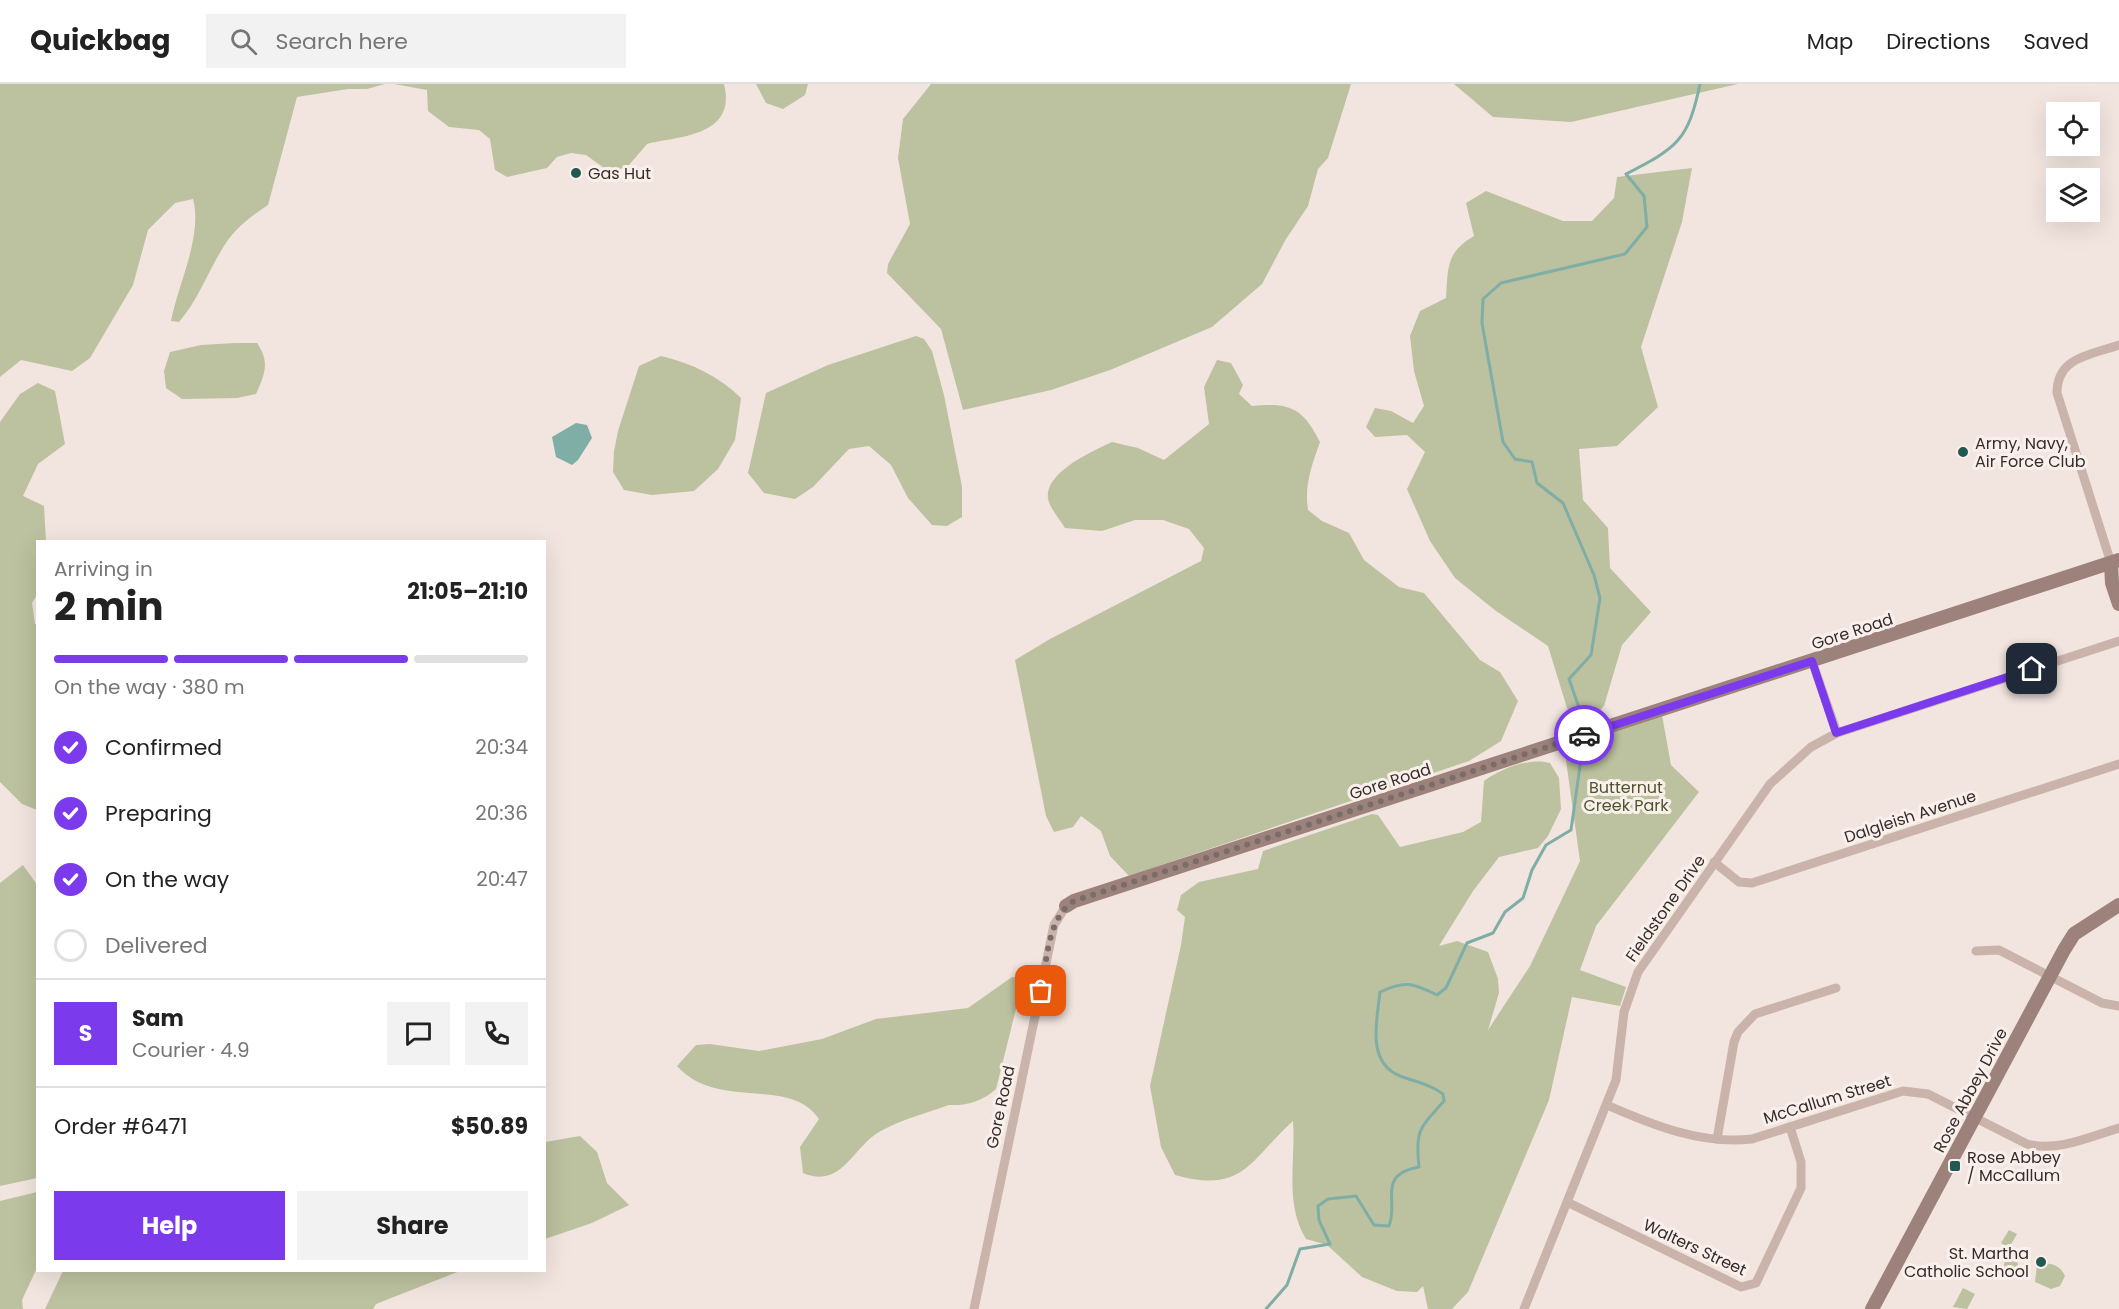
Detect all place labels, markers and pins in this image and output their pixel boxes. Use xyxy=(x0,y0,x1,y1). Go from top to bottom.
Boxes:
place label: Gas Hut xyxy=(588,162,651,185)
marker: Gas Hut xyxy=(569,166,583,180)
place label: Army, Navy, Air Force Club xyxy=(1975,432,2086,473)
marker: Army, Navy, Air Force Club xyxy=(1956,445,1970,459)
pin xyxy=(2006,643,2057,694)
pin xyxy=(1015,965,1066,1016)
place label: Rose Abbey / McCallum xyxy=(1967,1146,2061,1187)
marker: Rose Abbey / McCallum xyxy=(1948,1159,1962,1173)
place label: St. Martha Catholic School xyxy=(1904,1242,2029,1283)
marker: St. Martha Catholic School xyxy=(2034,1255,2048,1269)

